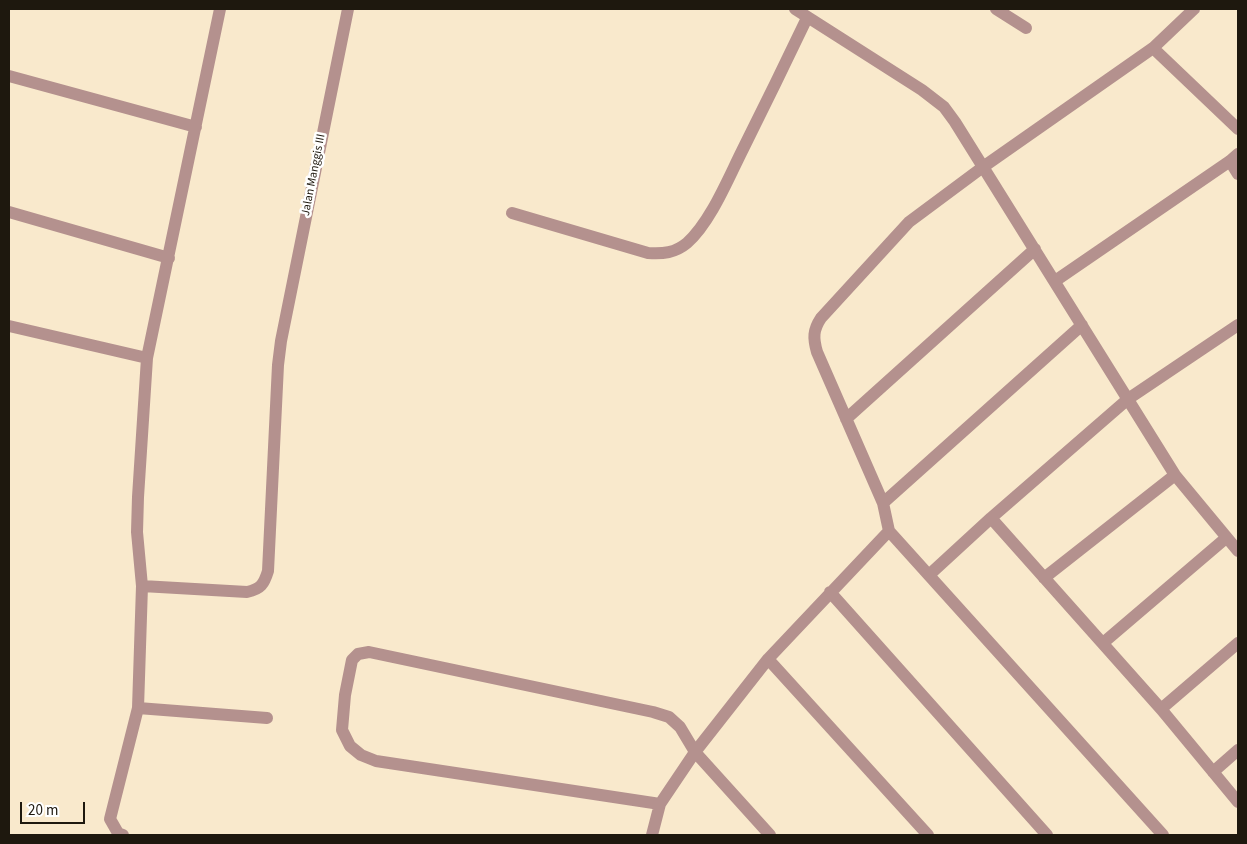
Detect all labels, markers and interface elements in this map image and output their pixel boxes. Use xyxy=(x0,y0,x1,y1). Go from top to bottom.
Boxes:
street label: Jalan Manggis III xyxy=(299,133,329,217)
scale bar xyxy=(22,792,88,824)
text: 20 m xyxy=(28,800,58,821)

